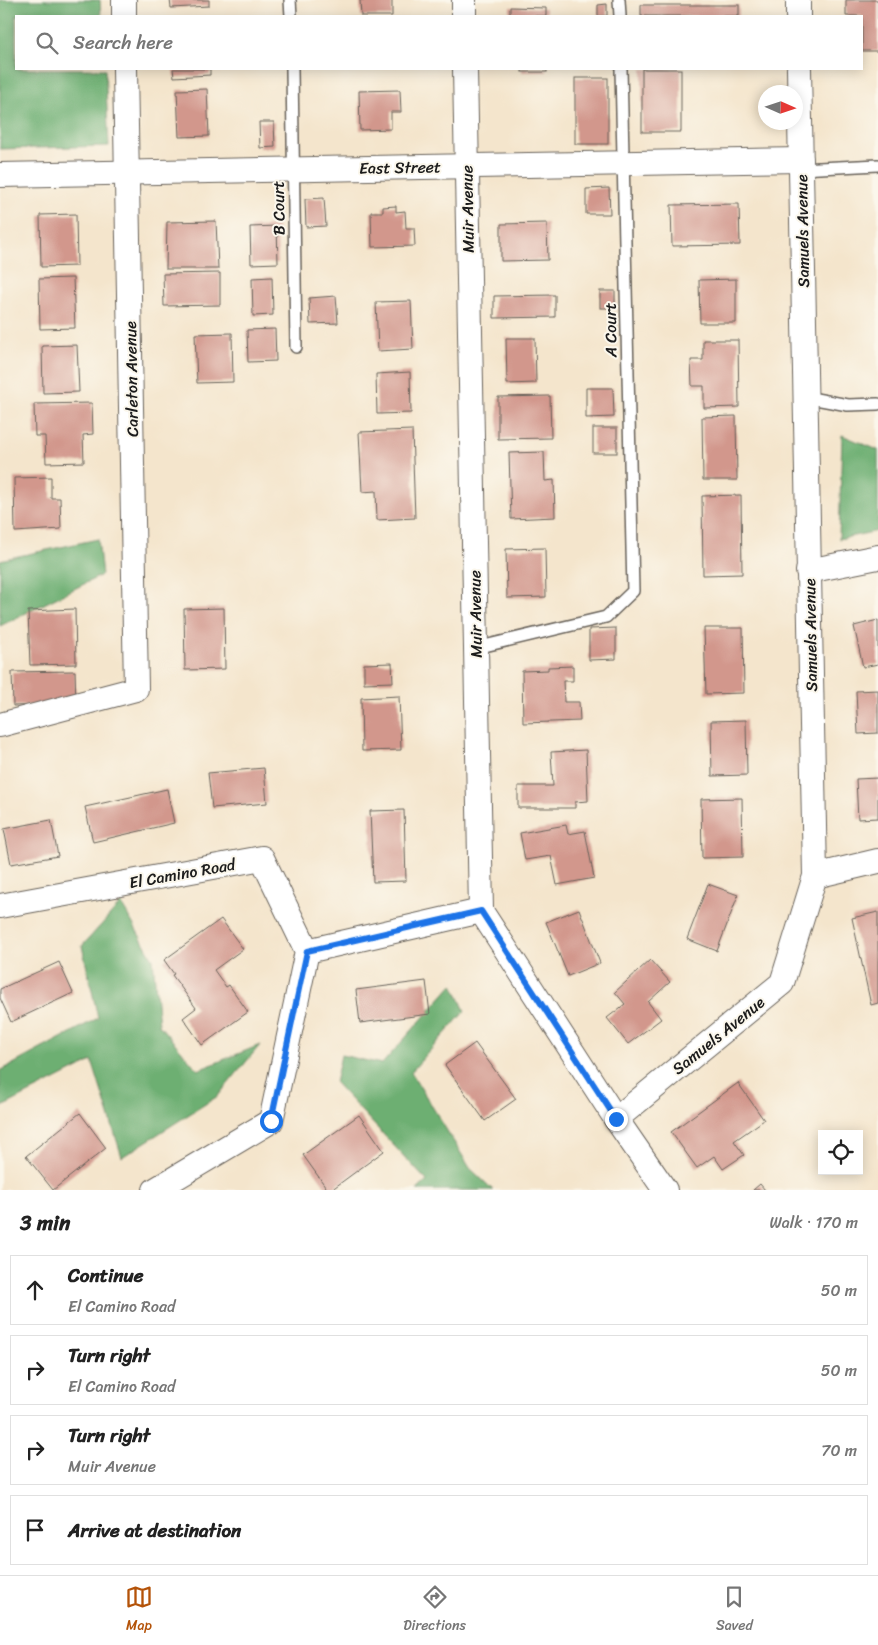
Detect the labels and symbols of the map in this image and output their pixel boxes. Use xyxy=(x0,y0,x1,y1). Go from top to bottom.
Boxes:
north arrow xyxy=(758,85,803,130)
street label: East Street xyxy=(359,152,441,183)
street label: Muir Avenue xyxy=(452,165,483,253)
street label: Samuels Avenue xyxy=(787,174,818,288)
street label: B Court xyxy=(264,180,293,235)
street label: A Court xyxy=(596,302,625,359)
street label: Carleton Avenue xyxy=(116,321,147,437)
street label: Muir Avenue xyxy=(460,570,491,658)
street label: Samuels Avenue xyxy=(795,578,826,692)
street label: El Camino Road xyxy=(127,850,239,897)
street label: Samuels Avenue xyxy=(665,988,772,1082)
route end xyxy=(605,1108,628,1131)
route start xyxy=(260,1110,283,1133)

